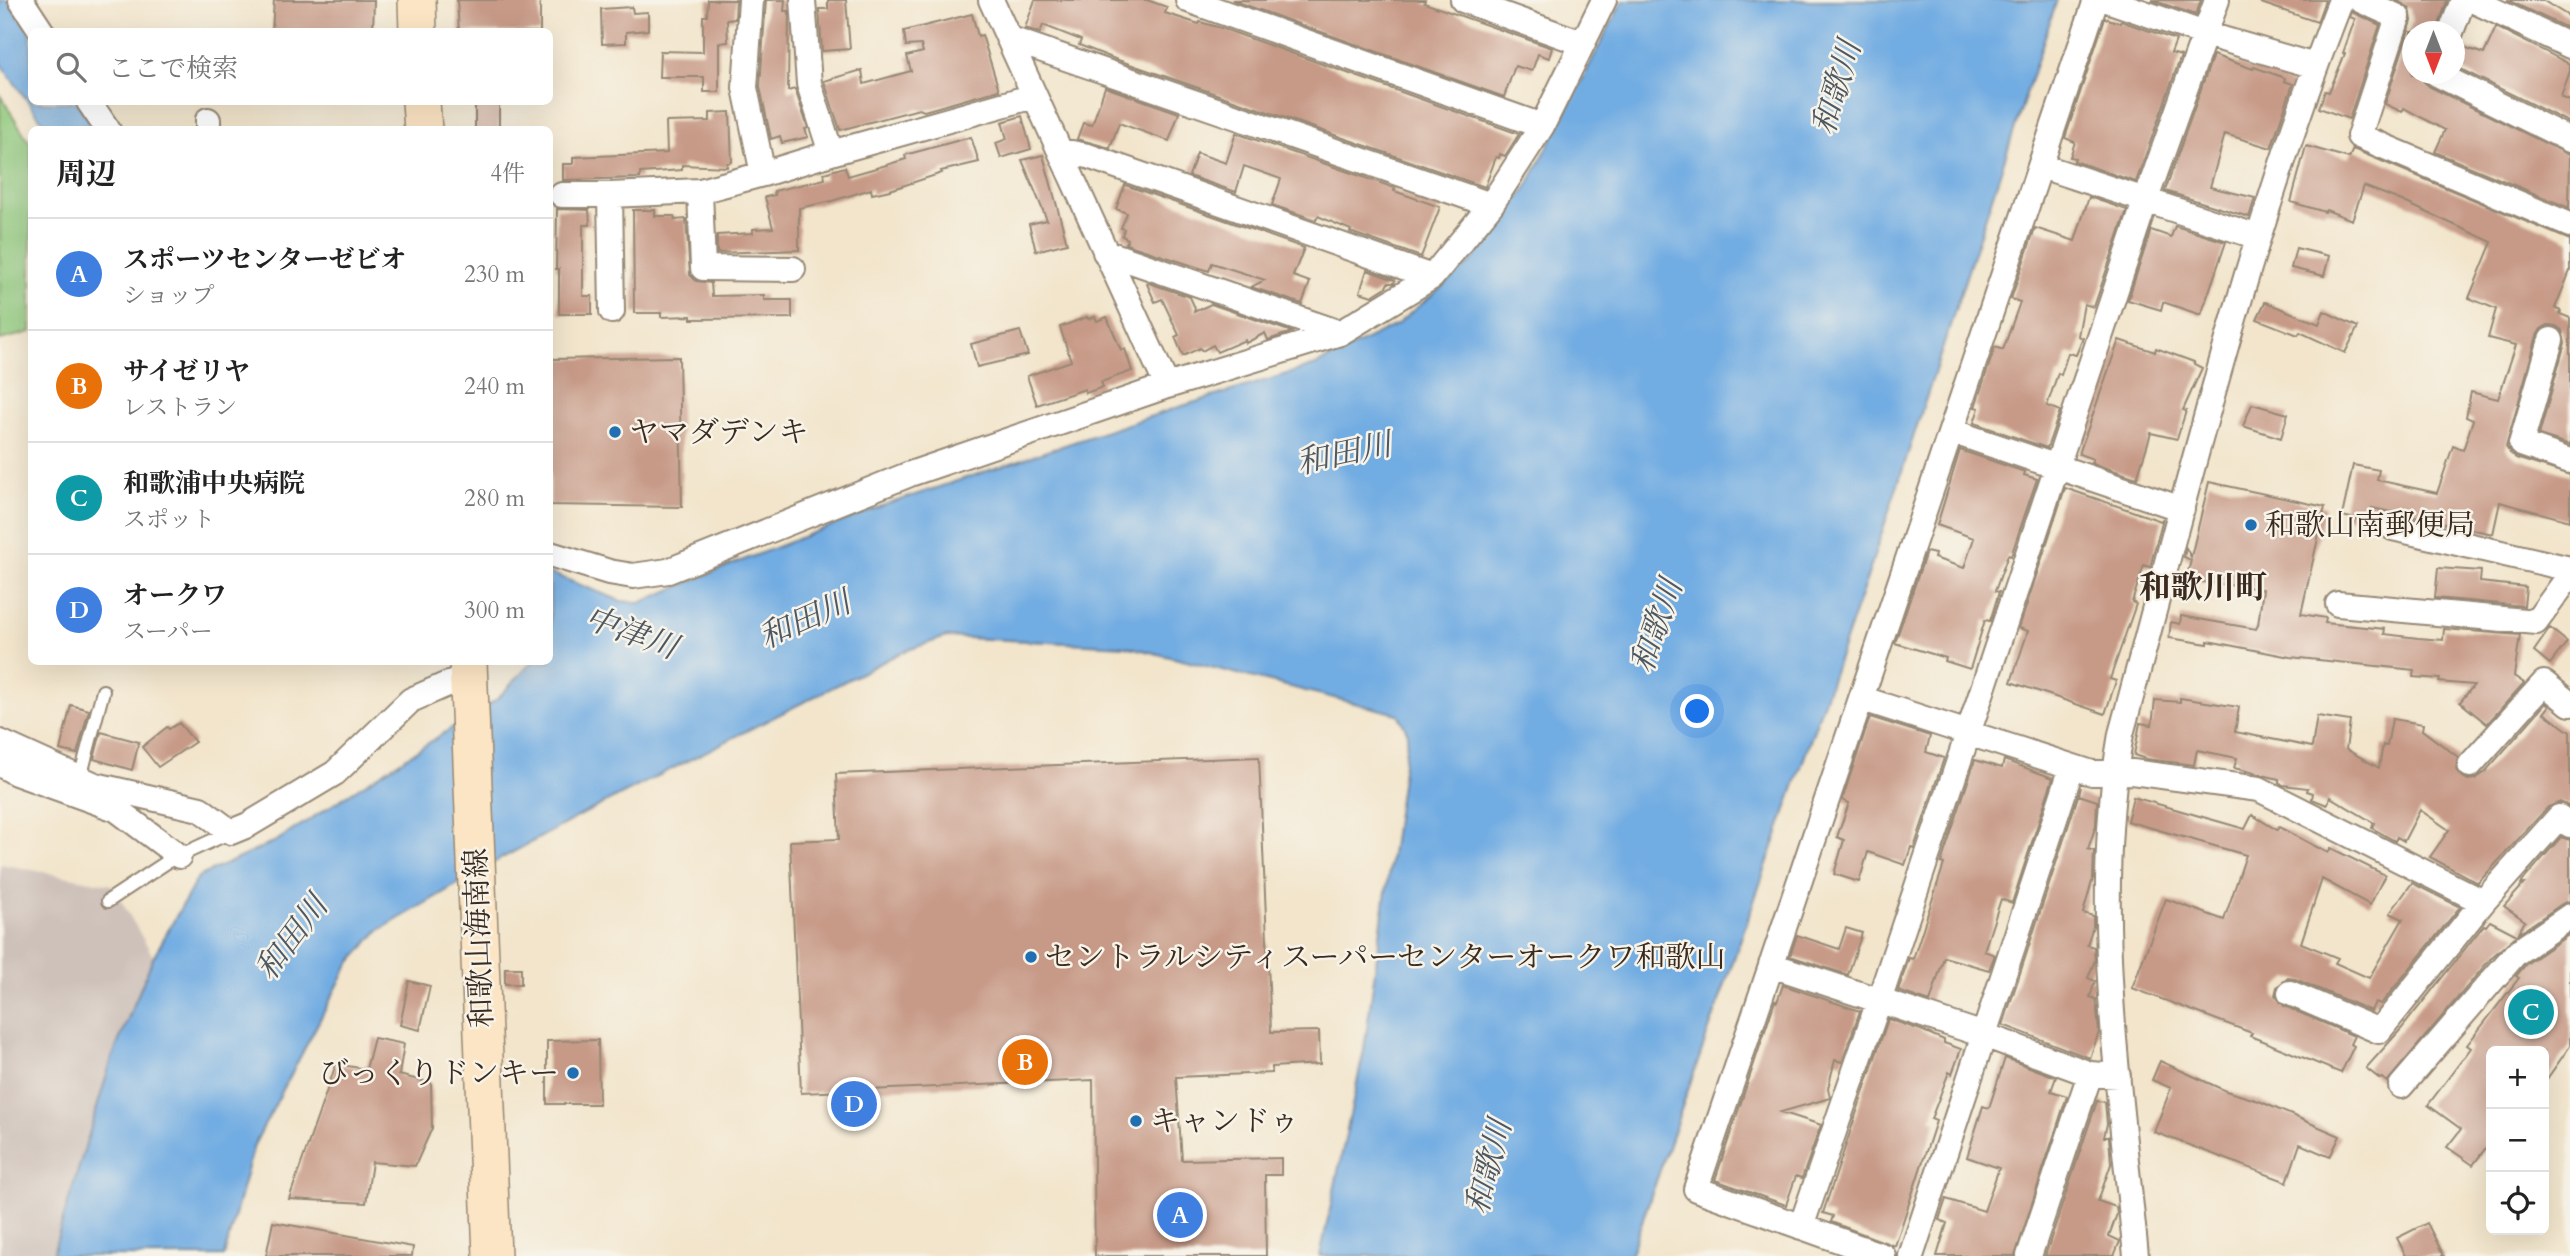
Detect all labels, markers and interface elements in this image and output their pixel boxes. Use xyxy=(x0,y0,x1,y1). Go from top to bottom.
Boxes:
north arrow xyxy=(2402,21,2465,84)
search box xyxy=(28,28,553,105)
water label: 和歌川 xyxy=(1802,33,1873,140)
icon: search xyxy=(52,48,90,86)
text: ここで検索 xyxy=(108,51,238,86)
text: 周辺 xyxy=(56,154,116,195)
text: 4件 xyxy=(490,158,525,189)
text: スポーツセンターゼビオ xyxy=(123,242,406,277)
text: A xyxy=(70,259,88,290)
text: 230 m xyxy=(464,259,525,290)
text: ショップ xyxy=(123,280,215,311)
text: サイゼリヤ xyxy=(123,354,250,389)
text: B xyxy=(71,371,87,402)
text: 240 m xyxy=(464,371,525,402)
text: レストラン xyxy=(123,392,237,423)
place label: ヤマダデンキ xyxy=(629,412,808,453)
water label: 和田川 xyxy=(1292,422,1398,486)
marker: ヤマダデンキ xyxy=(607,424,623,440)
text: 和歌浦中央病院 xyxy=(123,466,305,501)
text: C xyxy=(70,483,88,514)
text: 280 m xyxy=(464,483,525,514)
text: スポット xyxy=(123,504,215,535)
place label: 和歌山南郵便局 xyxy=(2265,505,2475,546)
marker: 和歌山南郵便局 xyxy=(2243,517,2259,533)
district label: 和歌川町 xyxy=(2139,566,2267,610)
water label: 和歌川 xyxy=(1621,571,1694,679)
text: オークワ xyxy=(123,578,227,613)
water label: 和田川 xyxy=(752,579,861,660)
text: D xyxy=(69,595,89,626)
text: 300 m xyxy=(464,595,525,626)
water label: 中津川 xyxy=(578,596,686,671)
text: スーパー xyxy=(123,616,213,647)
your location xyxy=(1680,694,1714,728)
street label: 和歌山海南線 xyxy=(455,847,503,1029)
water label: 和田川 xyxy=(246,884,340,990)
place label: セントラルシティスーパーセンターオークワ和歌山 xyxy=(1045,937,1726,978)
marker: セントラルシティスーパーセンターオークワ和歌山 xyxy=(1023,949,1039,965)
pin: C xyxy=(2508,986,2554,1038)
pin: B xyxy=(1002,1036,1048,1088)
map controls xyxy=(2486,1046,2549,1235)
button: + xyxy=(2486,1046,2549,1109)
place label: びっくりドンキー xyxy=(319,1053,559,1094)
marker: びっくりドンキー xyxy=(565,1065,581,1081)
pin: D xyxy=(831,1078,877,1130)
place label: キャンドゥ xyxy=(1150,1101,1299,1142)
button: − xyxy=(2486,1109,2549,1172)
water label: 和歌川 xyxy=(1455,1112,1523,1219)
marker: キャンドゥ xyxy=(1128,1113,1144,1129)
button: locate xyxy=(2486,1172,2549,1235)
pin: A xyxy=(1157,1189,1203,1241)

